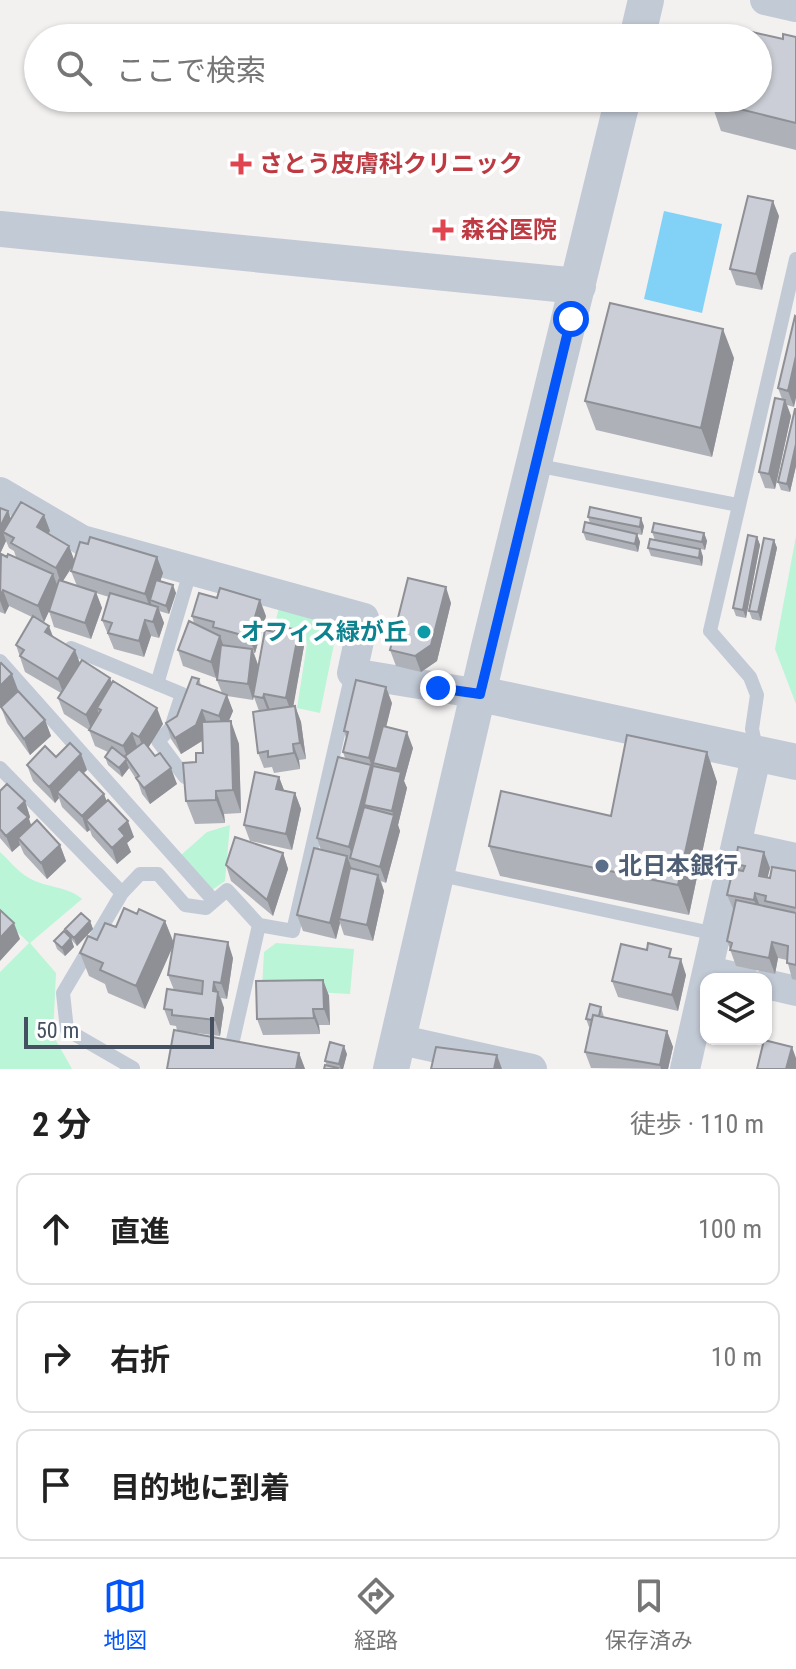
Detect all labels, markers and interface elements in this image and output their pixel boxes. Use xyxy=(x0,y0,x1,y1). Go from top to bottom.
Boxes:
search box xyxy=(24,24,772,112)
icon: search xyxy=(52,46,96,90)
text: ここで検索 xyxy=(116,53,266,88)
place label: さとう皮膚科クリニック xyxy=(259,150,523,178)
marker: さとう皮膚科クリニック xyxy=(230,153,252,175)
place label: 森谷医院 xyxy=(461,216,557,244)
marker: 森谷医院 xyxy=(432,219,454,241)
route start xyxy=(553,301,589,337)
place label: オフィス緑が丘 xyxy=(240,618,408,646)
marker: オフィス緑が丘 xyxy=(415,623,433,641)
route end xyxy=(420,670,456,706)
place label: 北日本銀行 xyxy=(618,852,738,880)
marker: 北日本銀行 xyxy=(593,857,611,875)
map controls xyxy=(700,973,772,1045)
button: layers xyxy=(700,973,772,1045)
scale bar xyxy=(24,1013,214,1049)
text: 50 m xyxy=(36,1018,79,1043)
text: 2 分 xyxy=(32,1104,91,1144)
text: 徒歩 · 110 m xyxy=(630,1109,764,1139)
icon: ahead xyxy=(34,1207,78,1251)
text: 直進 xyxy=(110,1214,170,1249)
text: 100 m xyxy=(698,1214,762,1244)
icon: right xyxy=(34,1335,78,1379)
text: 右折 xyxy=(110,1342,170,1377)
text: 10 m xyxy=(711,1342,762,1372)
icon: arrive xyxy=(34,1463,78,1507)
text: 目的地に到着 xyxy=(110,1470,290,1505)
tab: 地図 xyxy=(103,1574,147,1654)
tab: 経路 xyxy=(354,1574,398,1654)
tab: 保存済み xyxy=(605,1574,693,1654)

